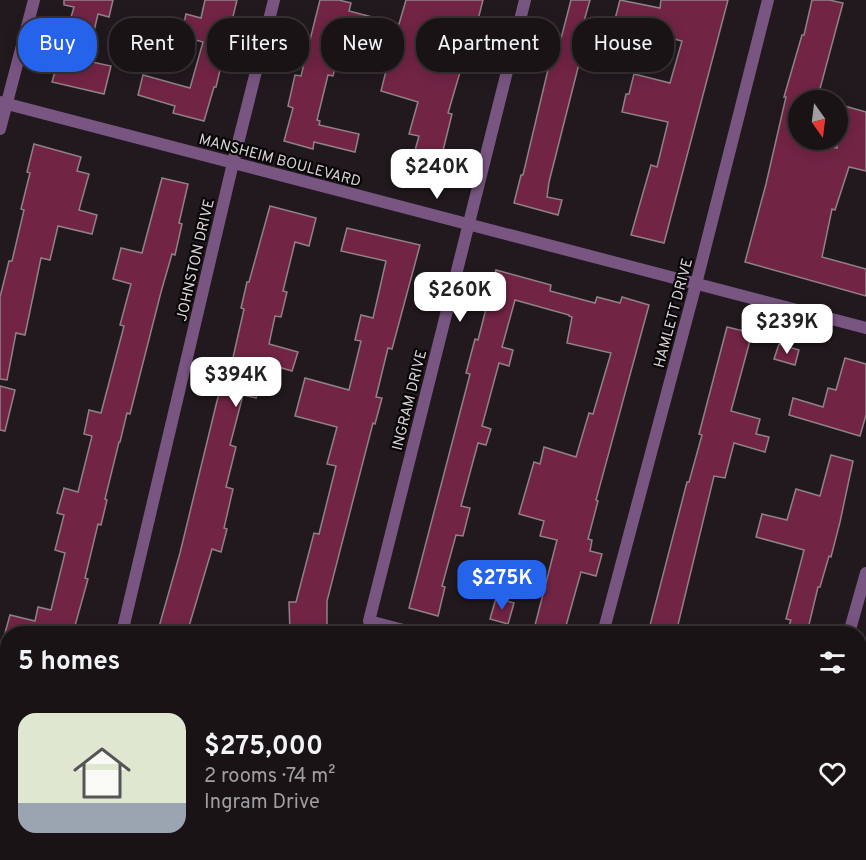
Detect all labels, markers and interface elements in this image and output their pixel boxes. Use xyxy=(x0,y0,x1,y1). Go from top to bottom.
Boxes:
chip: Buy xyxy=(18,18,97,72)
chip: Rent xyxy=(109,18,195,72)
chip: Filters xyxy=(207,18,309,72)
chip: New xyxy=(321,18,404,72)
chip: Apartment xyxy=(416,18,560,72)
chip: House xyxy=(572,18,674,72)
north arrow xyxy=(788,90,848,150)
map controls xyxy=(788,90,848,150)
street label: MANSHEIM BOULEVARD xyxy=(196,131,363,192)
pin: $240K xyxy=(395,149,479,200)
text: $240K xyxy=(405,155,469,181)
street label: JOHNSTON DRIVE xyxy=(173,197,220,323)
street label: HAMLETT DRIVE xyxy=(651,256,698,370)
pin: $260K xyxy=(418,272,502,323)
text: $260K xyxy=(428,278,492,304)
pin: $239K xyxy=(745,304,829,355)
text: $239K xyxy=(756,310,818,336)
street label: INGRAM DRIVE xyxy=(389,348,432,453)
pin: $394K xyxy=(194,357,278,408)
text: $394K xyxy=(204,363,268,389)
pin: $275K xyxy=(460,560,544,611)
text: $275K xyxy=(471,566,533,592)
text: 5 homes xyxy=(18,646,120,679)
icon: filters xyxy=(816,646,849,679)
text: $275,000 xyxy=(204,731,323,764)
icon: home xyxy=(66,737,138,809)
icon: heart xyxy=(816,757,849,790)
text: 2 rooms · 74 m² xyxy=(204,764,335,790)
text: Ingram Drive xyxy=(204,790,320,816)

